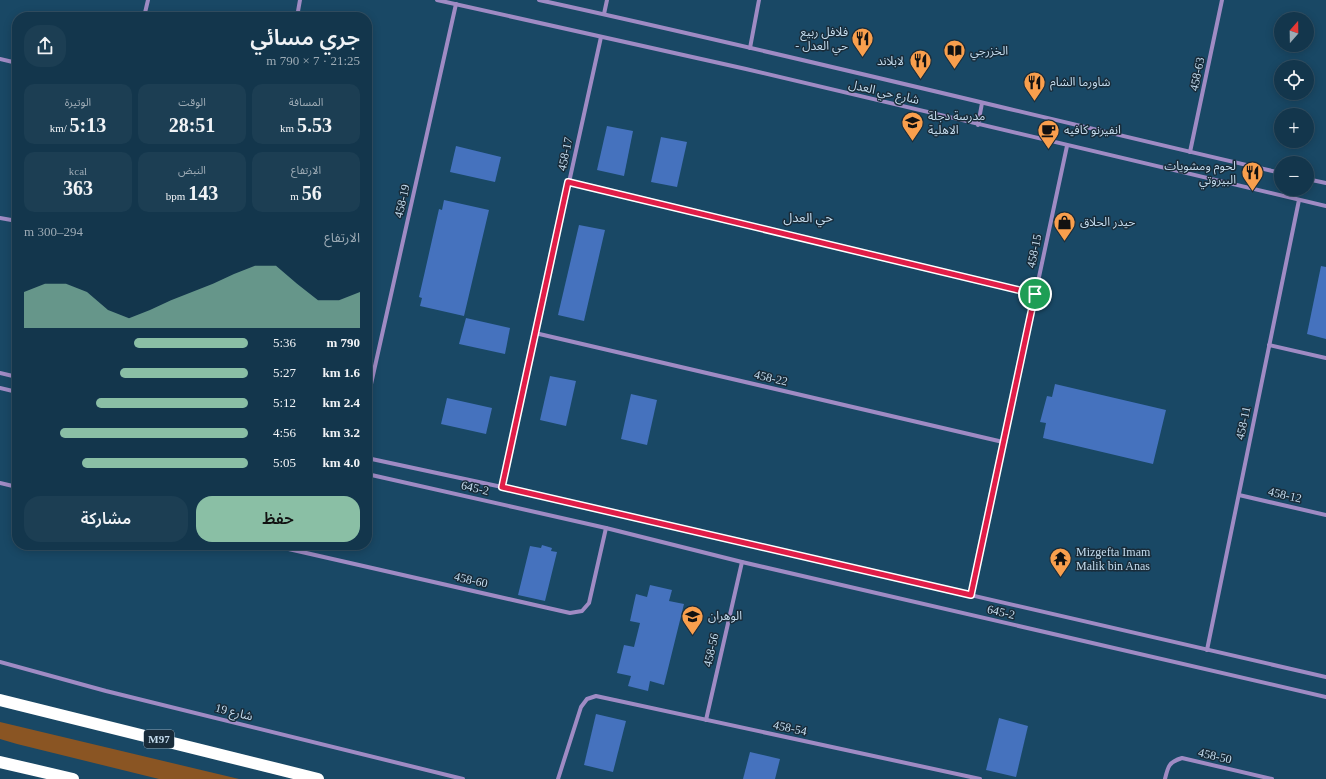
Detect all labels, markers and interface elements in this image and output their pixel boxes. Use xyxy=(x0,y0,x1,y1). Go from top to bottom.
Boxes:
north arrow xyxy=(1274,12,1314,52)
map controls xyxy=(1274,12,1314,196)
button: share xyxy=(24,25,66,67)
text: جري مسائي xyxy=(250,25,360,50)
place label: فلافل ربيع - حي العدل xyxy=(795,25,848,56)
restaurant icon: فلافل ربيع - حي العدل xyxy=(850,26,876,59)
library icon: الخزرجي xyxy=(942,38,968,71)
place label: الخزرجي xyxy=(970,44,1008,61)
restaurant icon: لابلاند xyxy=(907,48,933,81)
text: 21:25 · 7 × 790 m xyxy=(266,53,360,68)
place label: لابلاند xyxy=(877,54,904,68)
street label: 458-63 xyxy=(1187,56,1207,92)
button: locate xyxy=(1274,60,1314,100)
restaurant icon: شاورما الشام xyxy=(1022,69,1048,102)
place label: شاورما الشام xyxy=(1050,75,1110,91)
street label: شارع حي العدل xyxy=(847,77,921,110)
text: الوتيرة xyxy=(65,96,91,108)
text: الوقت xyxy=(178,96,206,108)
text: المسافة xyxy=(289,96,323,108)
button: + xyxy=(1274,108,1314,148)
place label: مدرسة دجلة الاهلية xyxy=(928,109,985,137)
school or university icon: مدرسة دجلة الاهلية xyxy=(899,110,925,143)
text: 5:13 xyxy=(70,114,106,136)
text: 28:51 xyxy=(169,114,215,136)
text: 5.53 xyxy=(297,114,332,136)
cafe icon: انفيرنو كافيه xyxy=(1035,117,1061,150)
text: /km xyxy=(50,122,70,134)
text: km xyxy=(280,122,297,134)
place label: انفيرنو كافيه xyxy=(1064,123,1121,137)
street label: 458-17 xyxy=(555,136,575,172)
button: − xyxy=(1274,156,1314,196)
place label: لحوم ومشويات البيروتي xyxy=(1164,159,1236,190)
restaurant icon: لحوم ومشويات البيروتي xyxy=(1239,160,1265,193)
text: النبض xyxy=(178,164,206,176)
text: الارتفاع xyxy=(291,164,321,176)
text: kcal xyxy=(69,165,87,177)
text: 363 xyxy=(63,177,93,199)
text: 143 xyxy=(188,182,218,204)
text: 56 xyxy=(302,182,322,204)
street label: 458-19 xyxy=(391,183,413,219)
text: bpm xyxy=(166,190,188,202)
text: m xyxy=(290,190,302,202)
shop icon: حيدر الحلاق xyxy=(1051,209,1077,242)
district label: حي العدل xyxy=(783,210,833,228)
place label: حيدر الحلاق xyxy=(1080,215,1135,229)
text: 294–300 m xyxy=(24,224,83,239)
text: الارتفاع xyxy=(324,230,360,245)
street label: 458-15 xyxy=(1024,233,1044,269)
pin xyxy=(1018,277,1052,311)
icon: arrive xyxy=(1024,283,1046,305)
text: 5:36 xyxy=(273,335,296,350)
text: 790 m xyxy=(326,335,360,350)
text: 5:27 xyxy=(273,365,296,380)
text: 1.6 km xyxy=(322,365,360,380)
street label: 458-22 xyxy=(753,367,789,389)
text: 5:12 xyxy=(273,395,296,410)
text: 2.4 km xyxy=(322,395,360,410)
street label: 458-11 xyxy=(1233,405,1253,441)
text: 4:56 xyxy=(273,425,296,440)
text: 3.2 km xyxy=(322,425,360,440)
text: 5:05 xyxy=(273,455,296,470)
text: 4.0 km xyxy=(322,455,360,470)
street label: 645-2 xyxy=(460,478,490,498)
street label: 458-12 xyxy=(1267,484,1303,506)
button: مشاركة xyxy=(24,496,188,542)
button: حفظ xyxy=(196,496,360,542)
place label: Mizgefta Imam Malik bin Anas xyxy=(1076,545,1151,573)
temple icon: Mizgefta Imam Malik bin Anas xyxy=(1048,546,1074,579)
street label: 458-60 xyxy=(453,569,489,591)
street label: 645-2 xyxy=(986,602,1016,622)
school or university icon: الوهران xyxy=(680,603,706,636)
place label: الوهران xyxy=(708,609,742,623)
street label: 458-56 xyxy=(700,632,722,668)
street label: شارع 19 xyxy=(213,701,254,725)
street label: 458-54 xyxy=(772,718,808,738)
road number: M97 xyxy=(144,730,174,748)
street label: 458-50 xyxy=(1197,745,1233,767)

